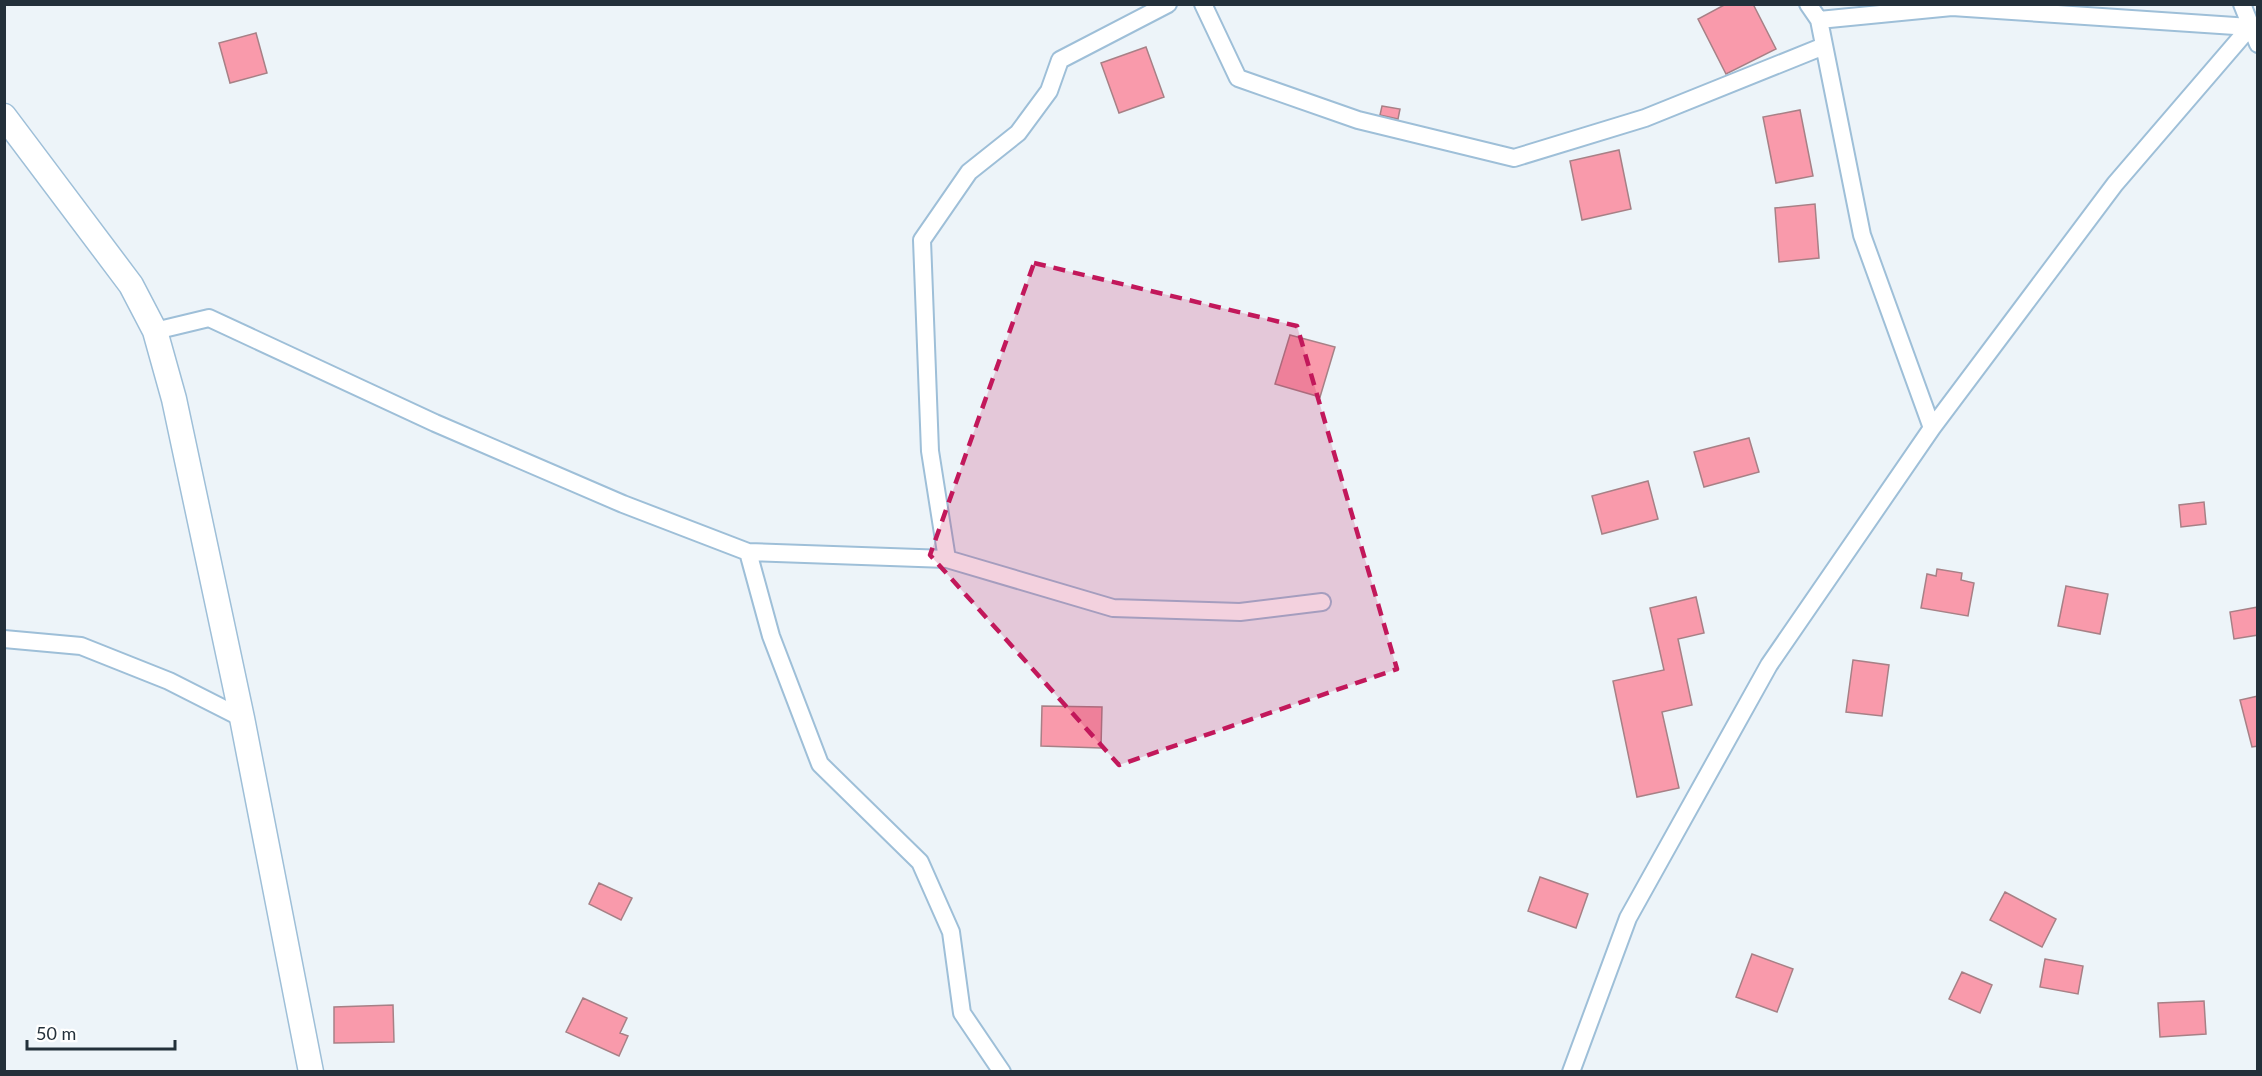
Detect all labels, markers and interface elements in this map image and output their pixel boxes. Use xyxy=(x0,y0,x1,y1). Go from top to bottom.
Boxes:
scale bar xyxy=(27,1013,176,1051)
text: 50 m xyxy=(36,1022,76,1044)

